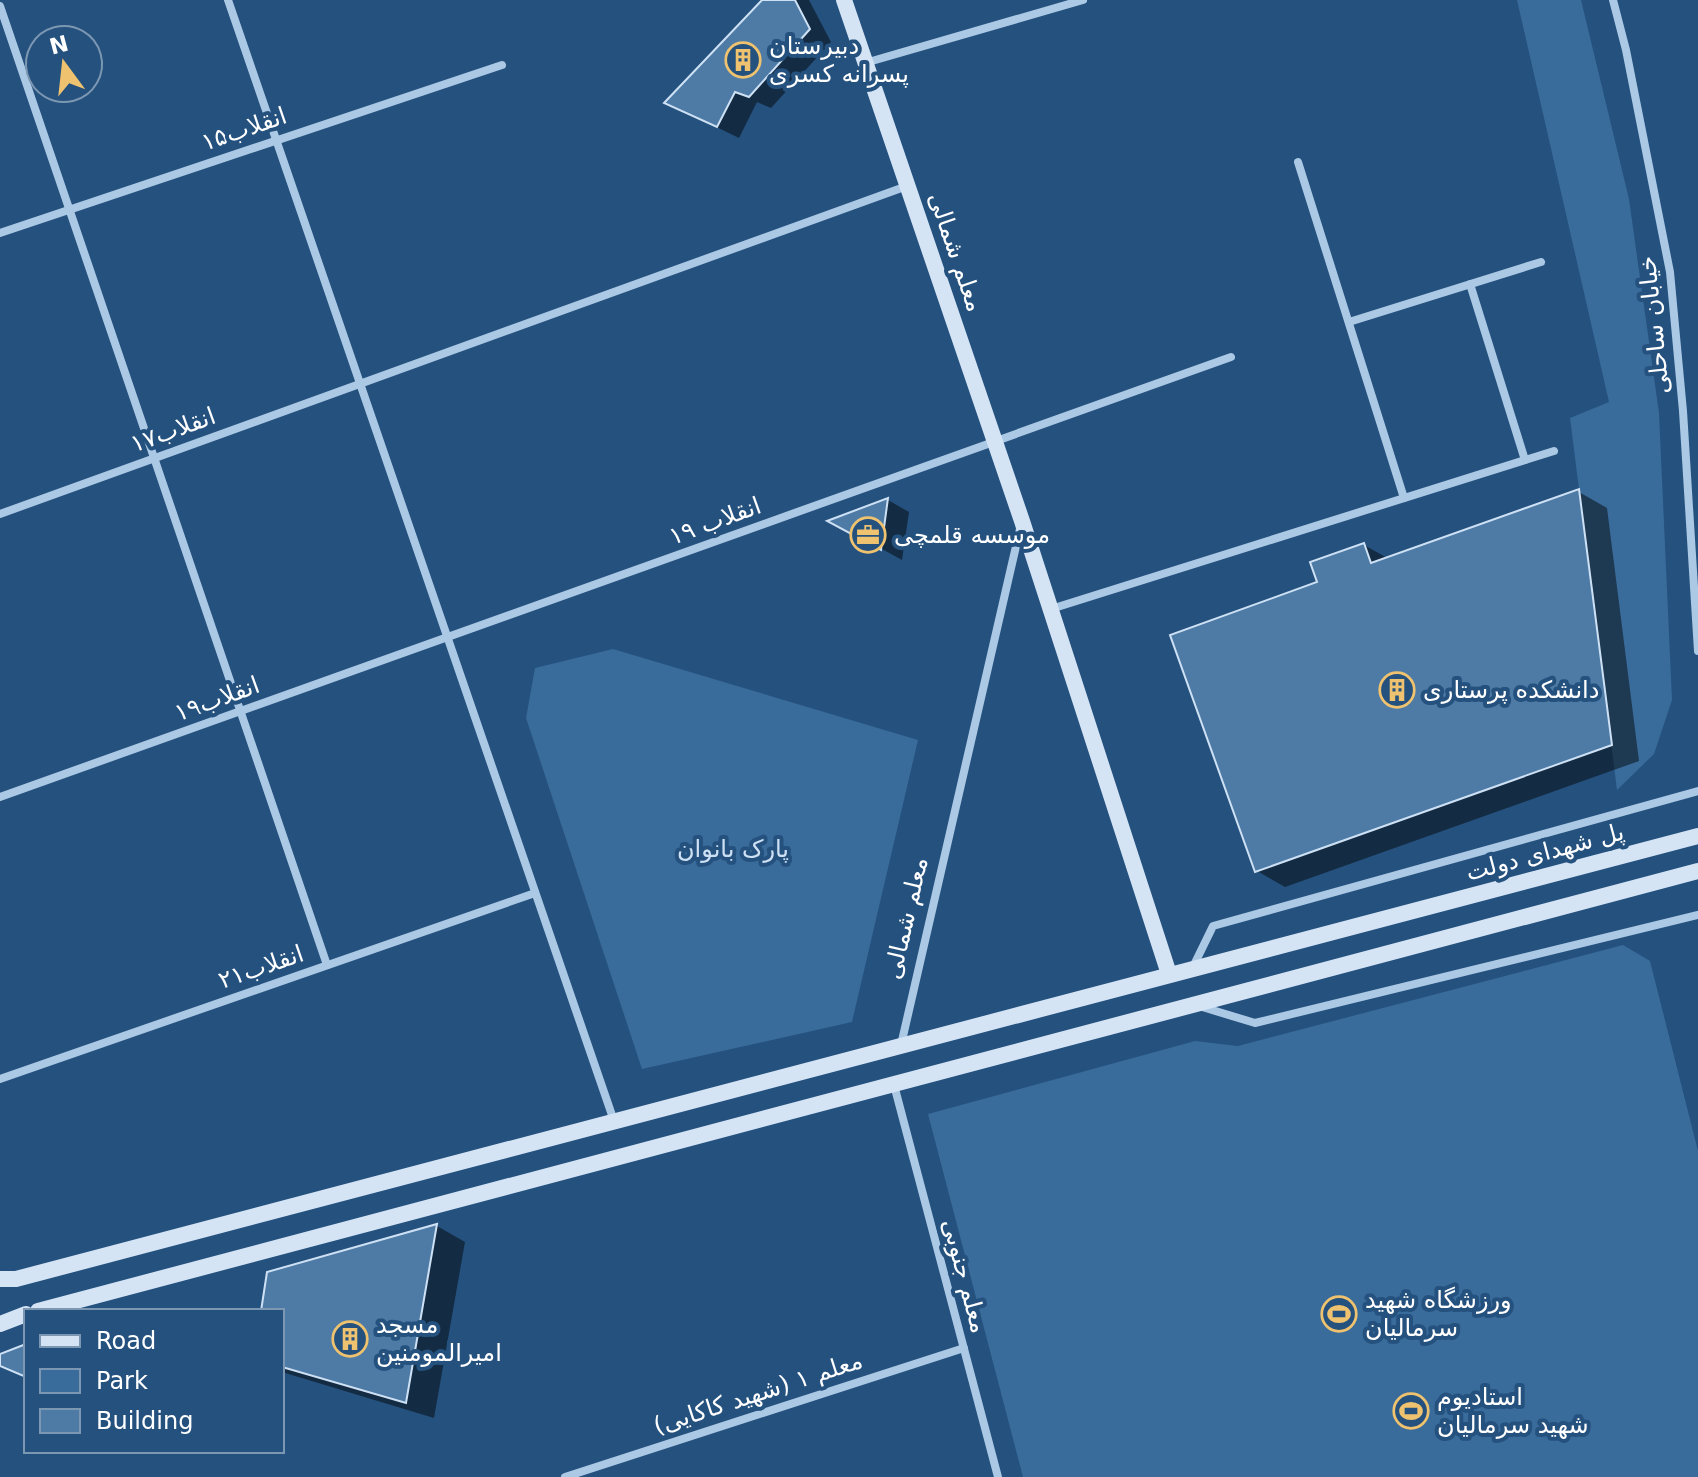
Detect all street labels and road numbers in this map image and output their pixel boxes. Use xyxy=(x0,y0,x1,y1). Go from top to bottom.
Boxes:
street label: انقلاب۱۵ xyxy=(198,101,290,157)
street label: معلم شمالی xyxy=(922,189,990,315)
street label: خیابان ساحلی xyxy=(1633,254,1675,396)
street label: انقلاب۱۷ xyxy=(127,402,219,458)
street label: انقلاب ۱۹ xyxy=(665,491,765,551)
street label: انقلاب۱۹ xyxy=(171,671,263,727)
street label: پل شهدای دولت xyxy=(1463,817,1627,887)
street label: معلم شمالی xyxy=(878,854,934,982)
street label: انقلاب۲۱ xyxy=(215,939,307,995)
street label: معلم جنوبی xyxy=(936,1216,994,1336)
street label: معلم ۱ (شهید کاکایی) xyxy=(650,1346,866,1440)

